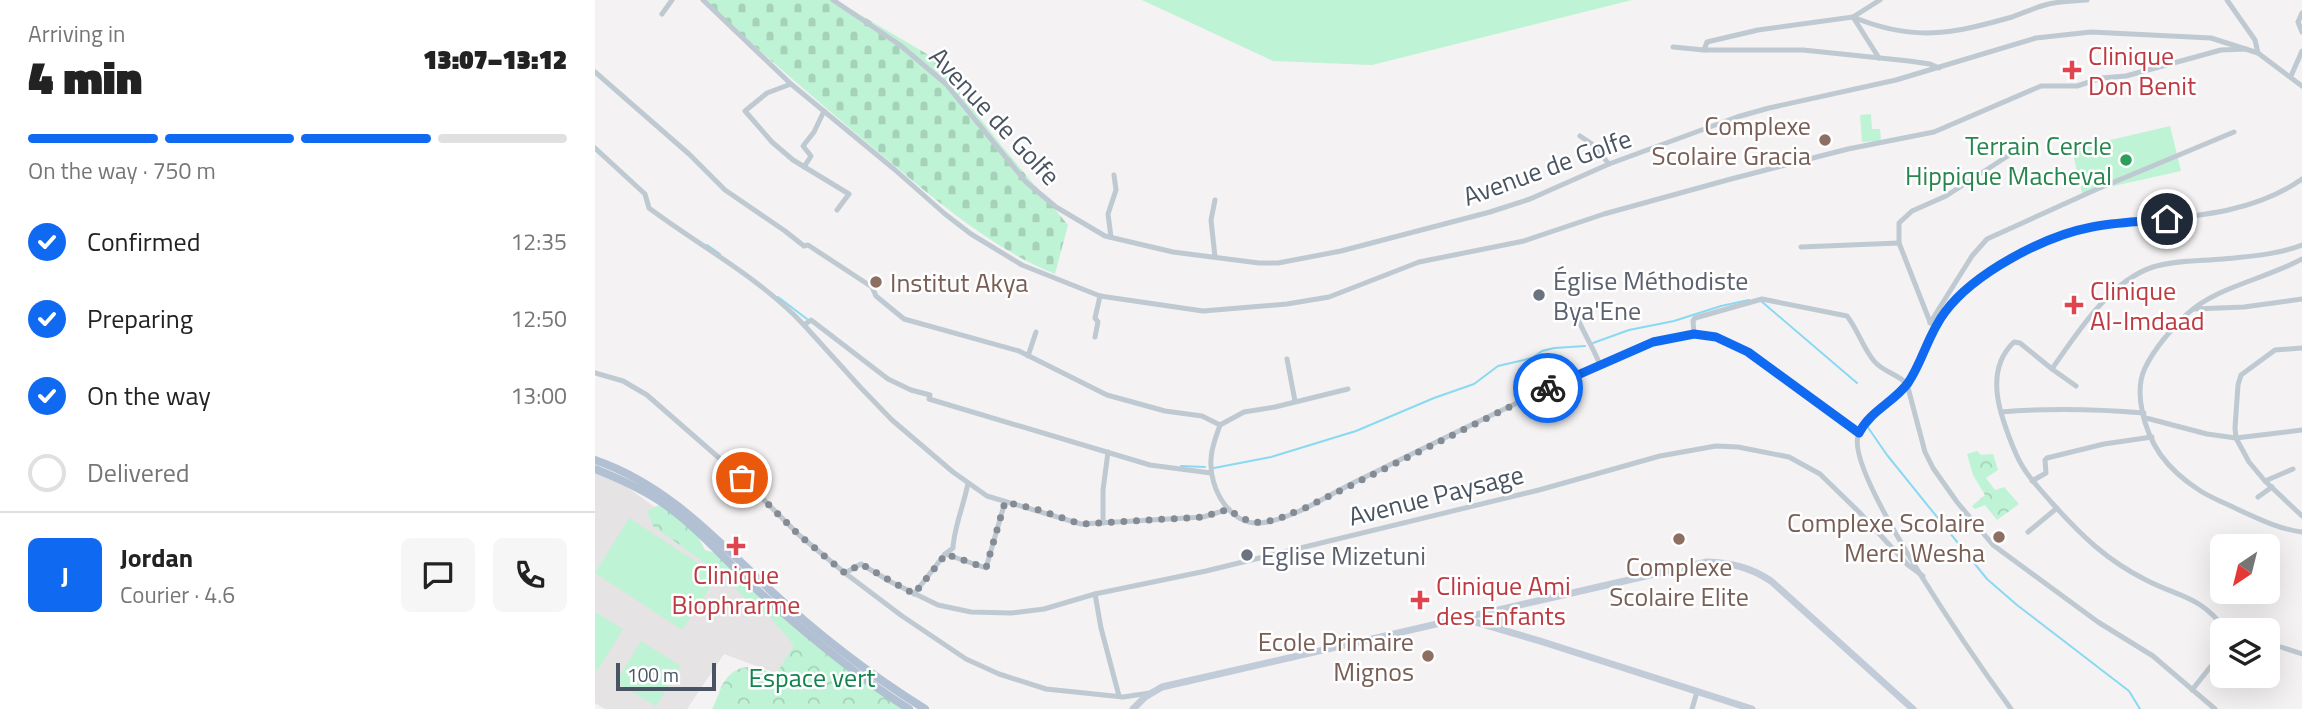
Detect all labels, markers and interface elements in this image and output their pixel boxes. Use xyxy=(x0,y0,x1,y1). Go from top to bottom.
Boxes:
text: Arriving in xyxy=(28,16,125,51)
place label: Clinique Don Benit xyxy=(2088,36,2196,105)
street label: Avenue de Golfe xyxy=(920,38,1070,194)
text: 13:07–13:12 xyxy=(423,40,567,79)
text: 4 min xyxy=(28,42,142,112)
marker: Clinique Don Benit xyxy=(2062,60,2082,80)
place label: Complexe Scolaire Gracia xyxy=(1652,106,1811,175)
street label: Avenue de Golfe xyxy=(1457,118,1637,216)
place label: Terrain Cercle Hippique Macheval xyxy=(1905,126,2112,195)
marker: Complexe Scolaire Gracia xyxy=(1817,132,1833,148)
marker: Terrain Cercle Hippique Macheval xyxy=(2118,152,2134,168)
text: On the way · 750 m xyxy=(28,153,216,188)
pin xyxy=(2137,189,2197,249)
icon: home xyxy=(2148,200,2186,238)
text: Confirmed xyxy=(87,222,201,261)
icon: check xyxy=(28,223,66,261)
text: 12:35 xyxy=(510,224,567,259)
place label: Église Méthodiste Bya'Ene xyxy=(1553,261,1748,330)
place label: Institut Akya xyxy=(890,263,1028,302)
place label: Clinique Al-Imdaad xyxy=(2090,271,2205,340)
marker: Institut Akya xyxy=(868,274,884,290)
marker: Église Méthodiste Bya'Ene xyxy=(1531,287,1547,303)
marker: Clinique Al-Imdaad xyxy=(2064,295,2084,315)
text: Preparing xyxy=(87,299,193,338)
icon: check xyxy=(28,300,66,338)
text: 12:50 xyxy=(510,301,567,336)
courier xyxy=(1513,353,1583,423)
icon: bike xyxy=(1529,369,1567,407)
text: On the way xyxy=(87,376,211,415)
icon: check xyxy=(28,377,66,415)
text: 13:00 xyxy=(510,378,567,413)
pin xyxy=(712,448,772,508)
text: Delivered xyxy=(87,453,190,492)
street label: Avenue Paysage xyxy=(1344,454,1528,536)
icon: bag xyxy=(723,459,761,497)
place label: Complexe Scolaire Merci Wesha xyxy=(1787,503,1985,572)
marker: Complexe Scolaire Merci Wesha xyxy=(1991,529,2007,545)
marker: Complexe Scolaire Elite xyxy=(1671,531,1687,547)
north arrow xyxy=(2210,534,2280,604)
map controls xyxy=(2210,534,2280,688)
marker: Clinique Biophrarme xyxy=(726,536,746,556)
place label: Eglise Mizetuni xyxy=(1261,536,1426,575)
text: Jordan xyxy=(120,538,193,577)
button: chat xyxy=(401,538,475,612)
button: phone xyxy=(493,538,567,612)
marker: Eglise Mizetuni xyxy=(1239,547,1255,563)
place label: Complexe Scolaire Elite xyxy=(1609,547,1749,616)
place label: Clinique Biophrarme xyxy=(672,555,801,624)
text: J xyxy=(61,556,69,595)
place label: Clinique Ami des Enfants xyxy=(1436,566,1571,635)
text: Courier · 4.6 xyxy=(120,577,235,612)
marker: Clinique Ami des Enfants xyxy=(1410,590,1430,610)
button: layers xyxy=(2210,618,2280,688)
place label: Ecole Primaire Mignos xyxy=(1258,622,1414,691)
marker: Ecole Primaire Mignos xyxy=(1420,648,1436,664)
park label: Espace vert xyxy=(749,658,875,697)
scale bar xyxy=(616,660,716,692)
text: 100 m xyxy=(627,660,679,689)

